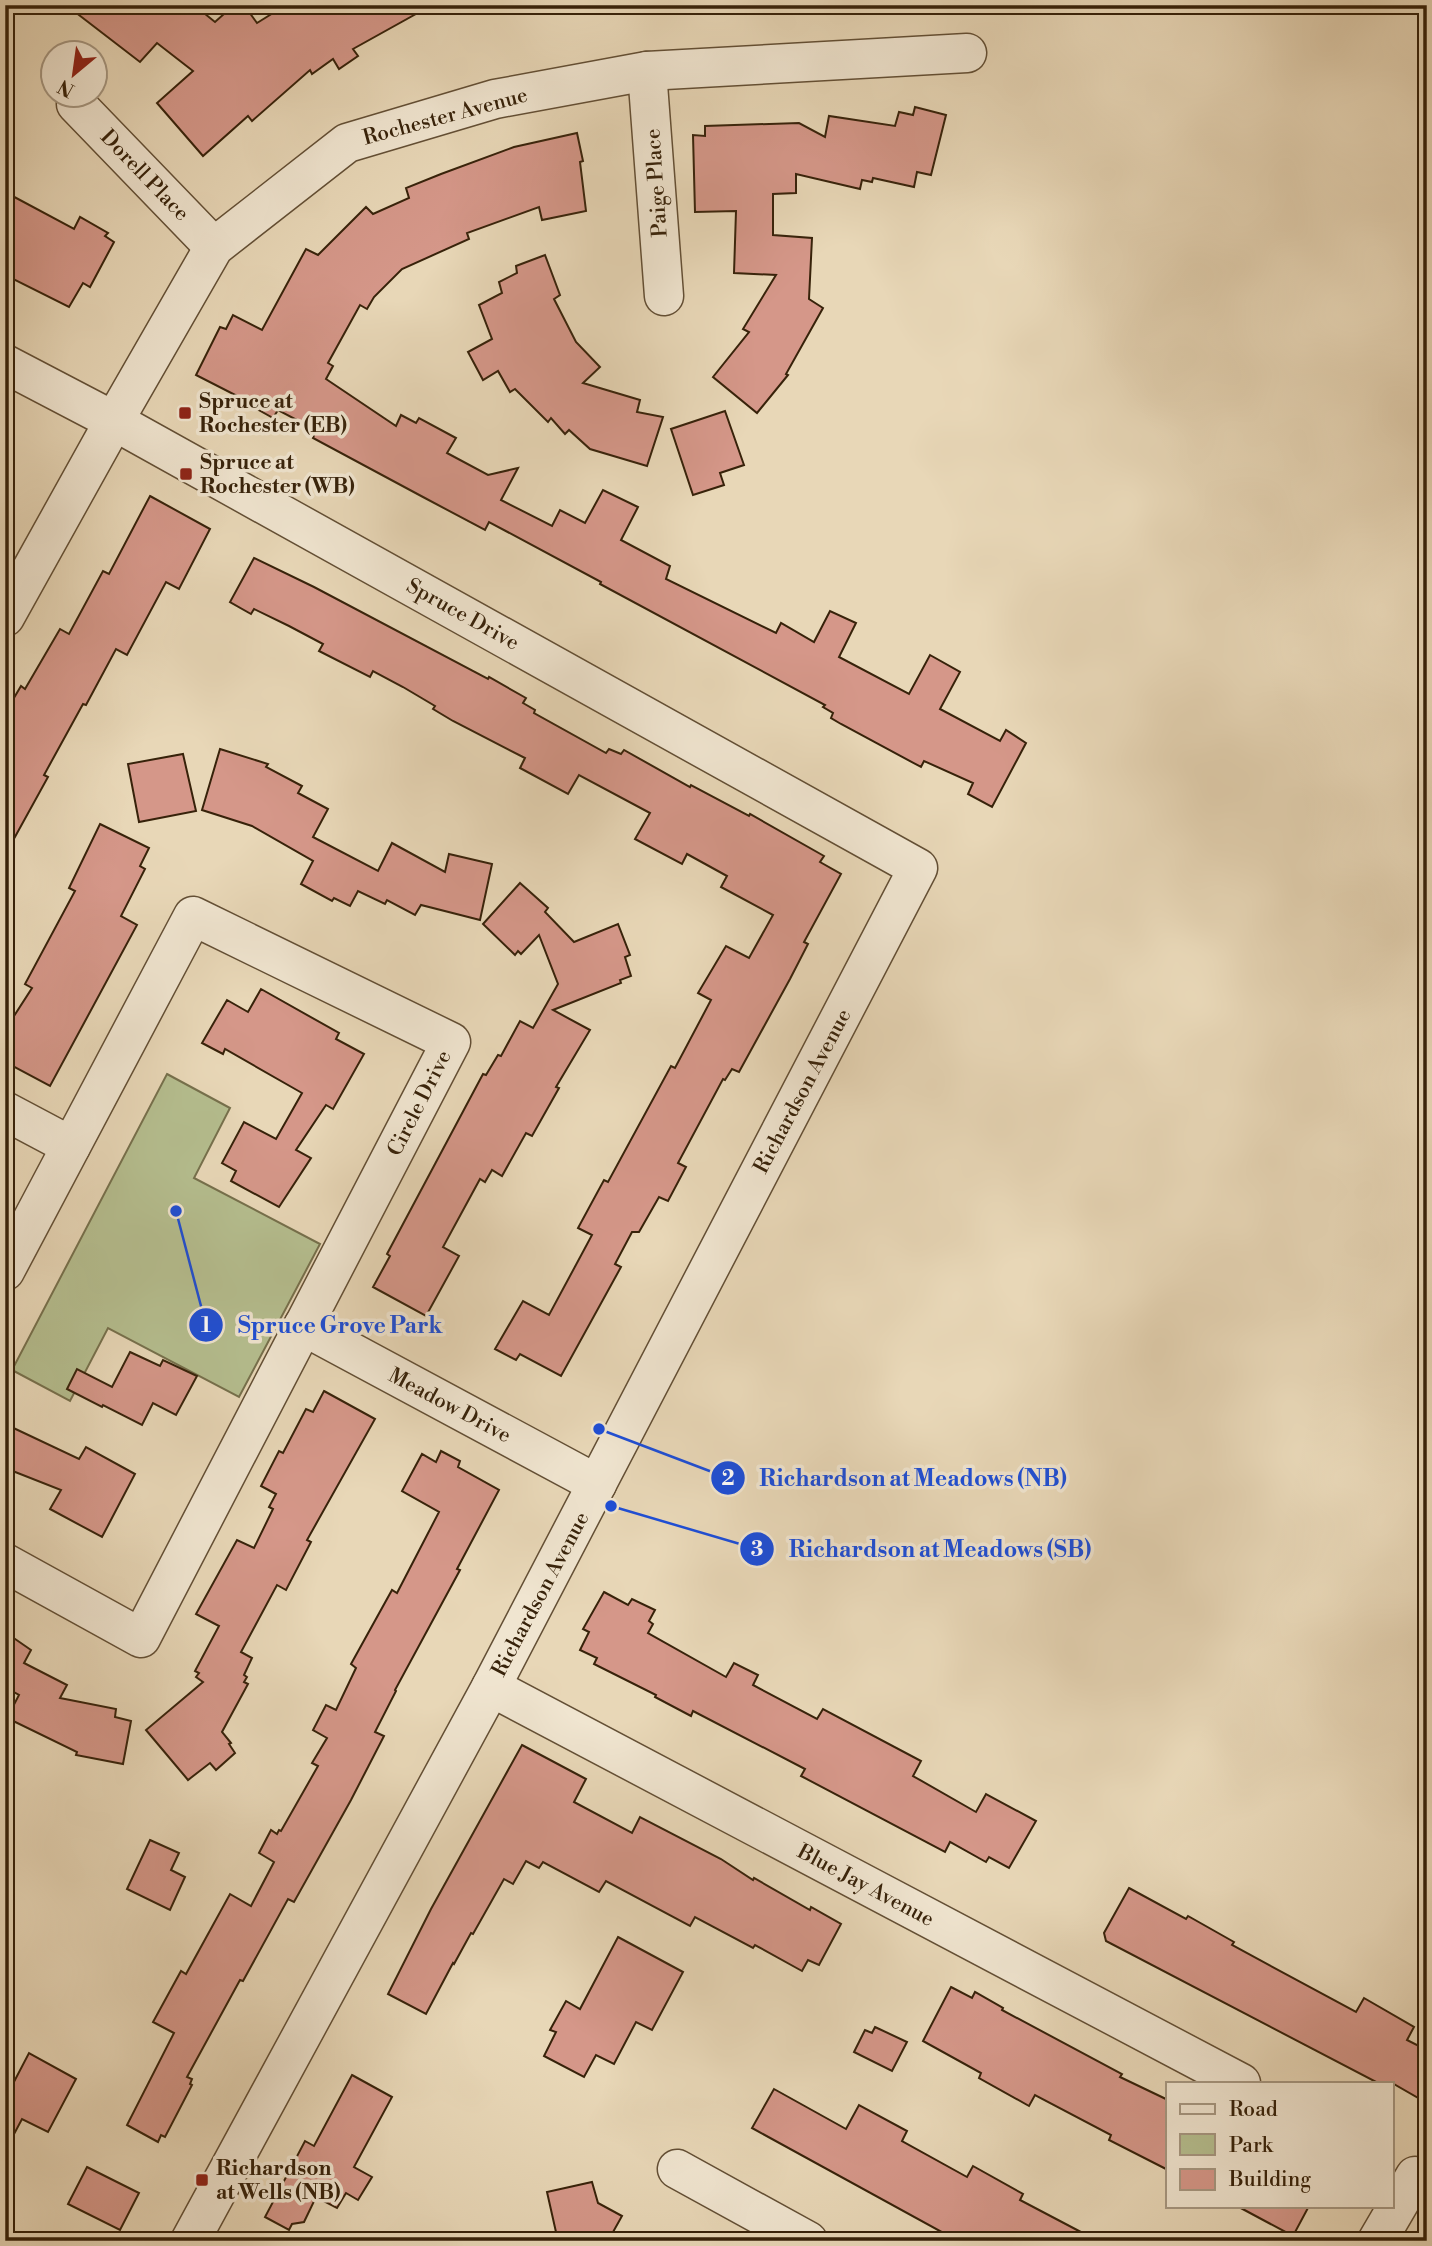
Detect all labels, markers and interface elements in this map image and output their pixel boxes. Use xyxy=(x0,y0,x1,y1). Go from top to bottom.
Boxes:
north arrow xyxy=(38,38,108,108)
text: N xyxy=(54,74,79,102)
street label: Rochester Avenue xyxy=(360,82,531,151)
street label: Dorell Place xyxy=(94,125,194,227)
street label: Paige Place xyxy=(640,128,674,238)
place label: Spruce at Rochester (EB) xyxy=(199,389,347,439)
marker: Spruce at Rochester (EB) xyxy=(177,405,193,421)
place label: Spruce at Rochester (WB) xyxy=(200,450,355,500)
marker: Spruce at Rochester (WB) xyxy=(178,466,194,482)
street label: Spruce Drive xyxy=(402,573,523,657)
street label: Richardson Avenue xyxy=(748,1005,857,1178)
street label: Circle Drive xyxy=(382,1046,458,1161)
callout: Spruce Grove Park xyxy=(188,1303,456,1347)
text: Spruce Grove Park xyxy=(238,1312,443,1340)
text: 1 xyxy=(201,1313,211,1339)
street label: Meadow Drive xyxy=(384,1363,515,1449)
callout: Richardson at Meadows (NB) xyxy=(710,1456,1081,1500)
text: Richardson at Meadows (NB) xyxy=(759,1465,1067,1493)
text: 2 xyxy=(721,1466,735,1492)
street label: Richardson Avenue xyxy=(486,1508,595,1681)
callout: Richardson at Meadows (SB) xyxy=(740,1527,1105,1571)
text: Richardson at Meadows (SB) xyxy=(789,1536,1091,1564)
text: 3 xyxy=(751,1537,763,1563)
street label: Blue Jay Avenue xyxy=(792,1838,938,1933)
legend xyxy=(1166,2082,1394,2208)
text: Road xyxy=(1229,2097,1278,2123)
text: Park xyxy=(1229,2133,1274,2159)
place label: Richardson at Wells (NB) xyxy=(216,2156,341,2206)
text: Building xyxy=(1228,2167,1311,2193)
marker: Richardson at Wells (NB) xyxy=(194,2172,210,2188)

